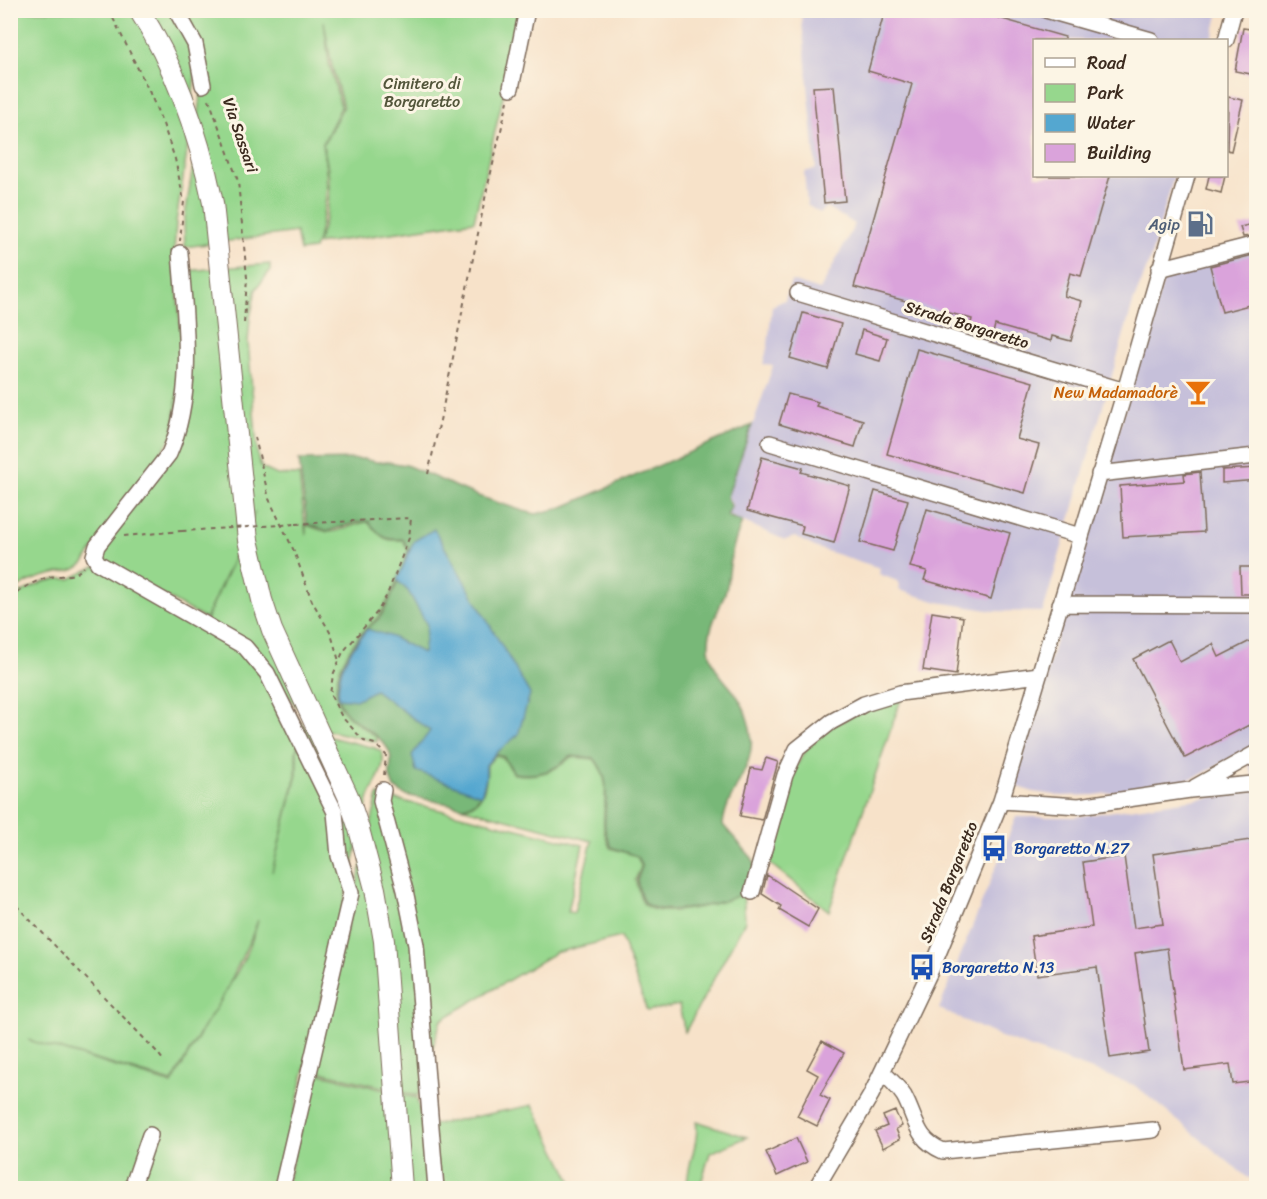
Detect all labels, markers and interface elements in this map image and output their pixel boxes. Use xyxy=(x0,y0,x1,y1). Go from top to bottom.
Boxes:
legend xyxy=(1033,39,1228,177)
text: Road xyxy=(1087,47,1127,79)
park label: Cimitero di Borgaretto xyxy=(383,69,461,116)
text: Park xyxy=(1087,77,1124,109)
street label: Via Sassari xyxy=(214,94,267,177)
text: Water xyxy=(1087,107,1136,139)
text: Building xyxy=(1087,137,1151,169)
fuel station icon: Agip xyxy=(1185,209,1215,239)
place label: Agip xyxy=(1148,210,1181,239)
street label: Strada Borgaretto xyxy=(901,292,1033,357)
bar icon: New Madamadorè xyxy=(1183,377,1213,407)
place label: New Madamadorè xyxy=(1054,378,1178,407)
street label: Strada Borgaretto xyxy=(911,817,986,947)
bus stop icon: Borgaretto N.27 xyxy=(979,833,1009,863)
place label: Borgaretto N.27 xyxy=(1014,834,1130,863)
bus stop icon: Borgaretto N.13 xyxy=(907,952,937,982)
place label: Borgaretto N.13 xyxy=(942,953,1054,982)

